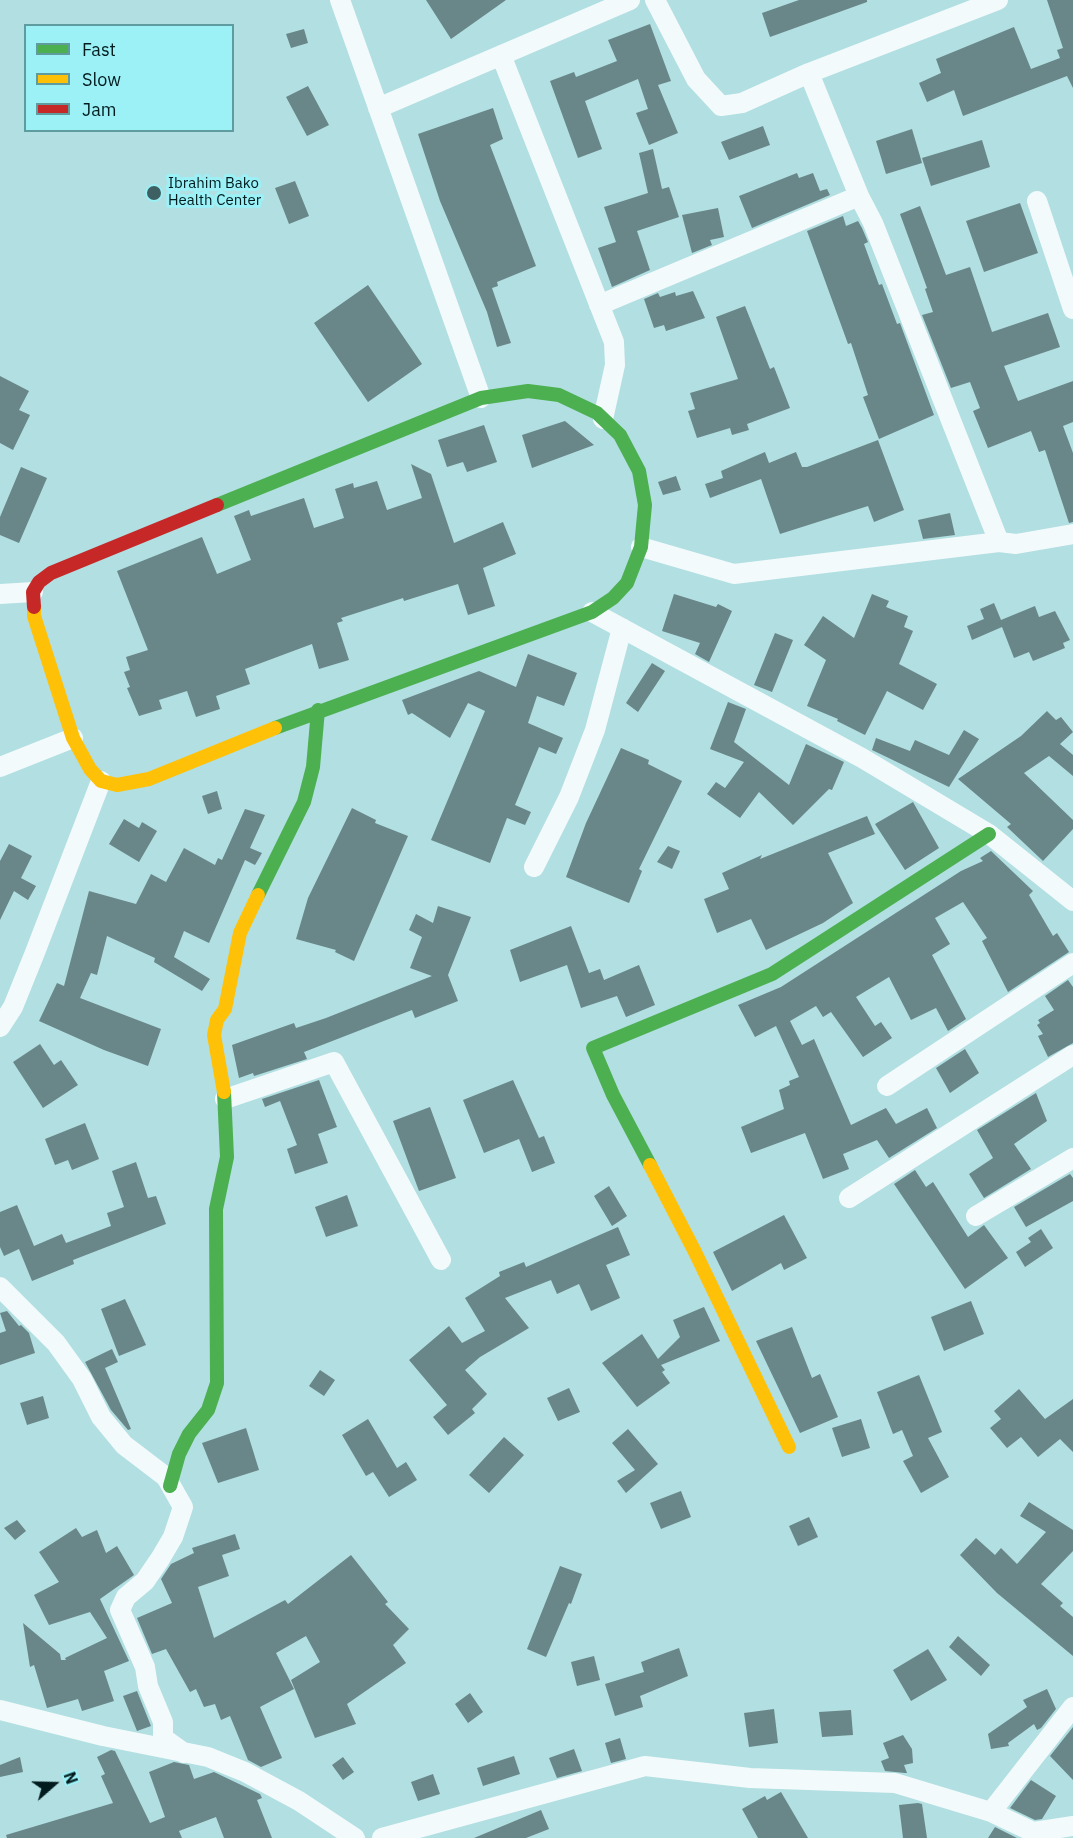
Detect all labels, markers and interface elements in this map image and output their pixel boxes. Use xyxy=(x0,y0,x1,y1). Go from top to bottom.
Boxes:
legend xyxy=(24,24,234,132)
text: Fast xyxy=(82,38,116,61)
text: Slow xyxy=(82,68,121,91)
text: Jam xyxy=(82,98,117,121)
place label: Ibrahim Bako Health Center xyxy=(168,175,261,210)
marker: Ibrahim Bako Health Center xyxy=(145,184,163,202)
north arrow xyxy=(24,1754,84,1814)
text: N xyxy=(60,1769,82,1787)

